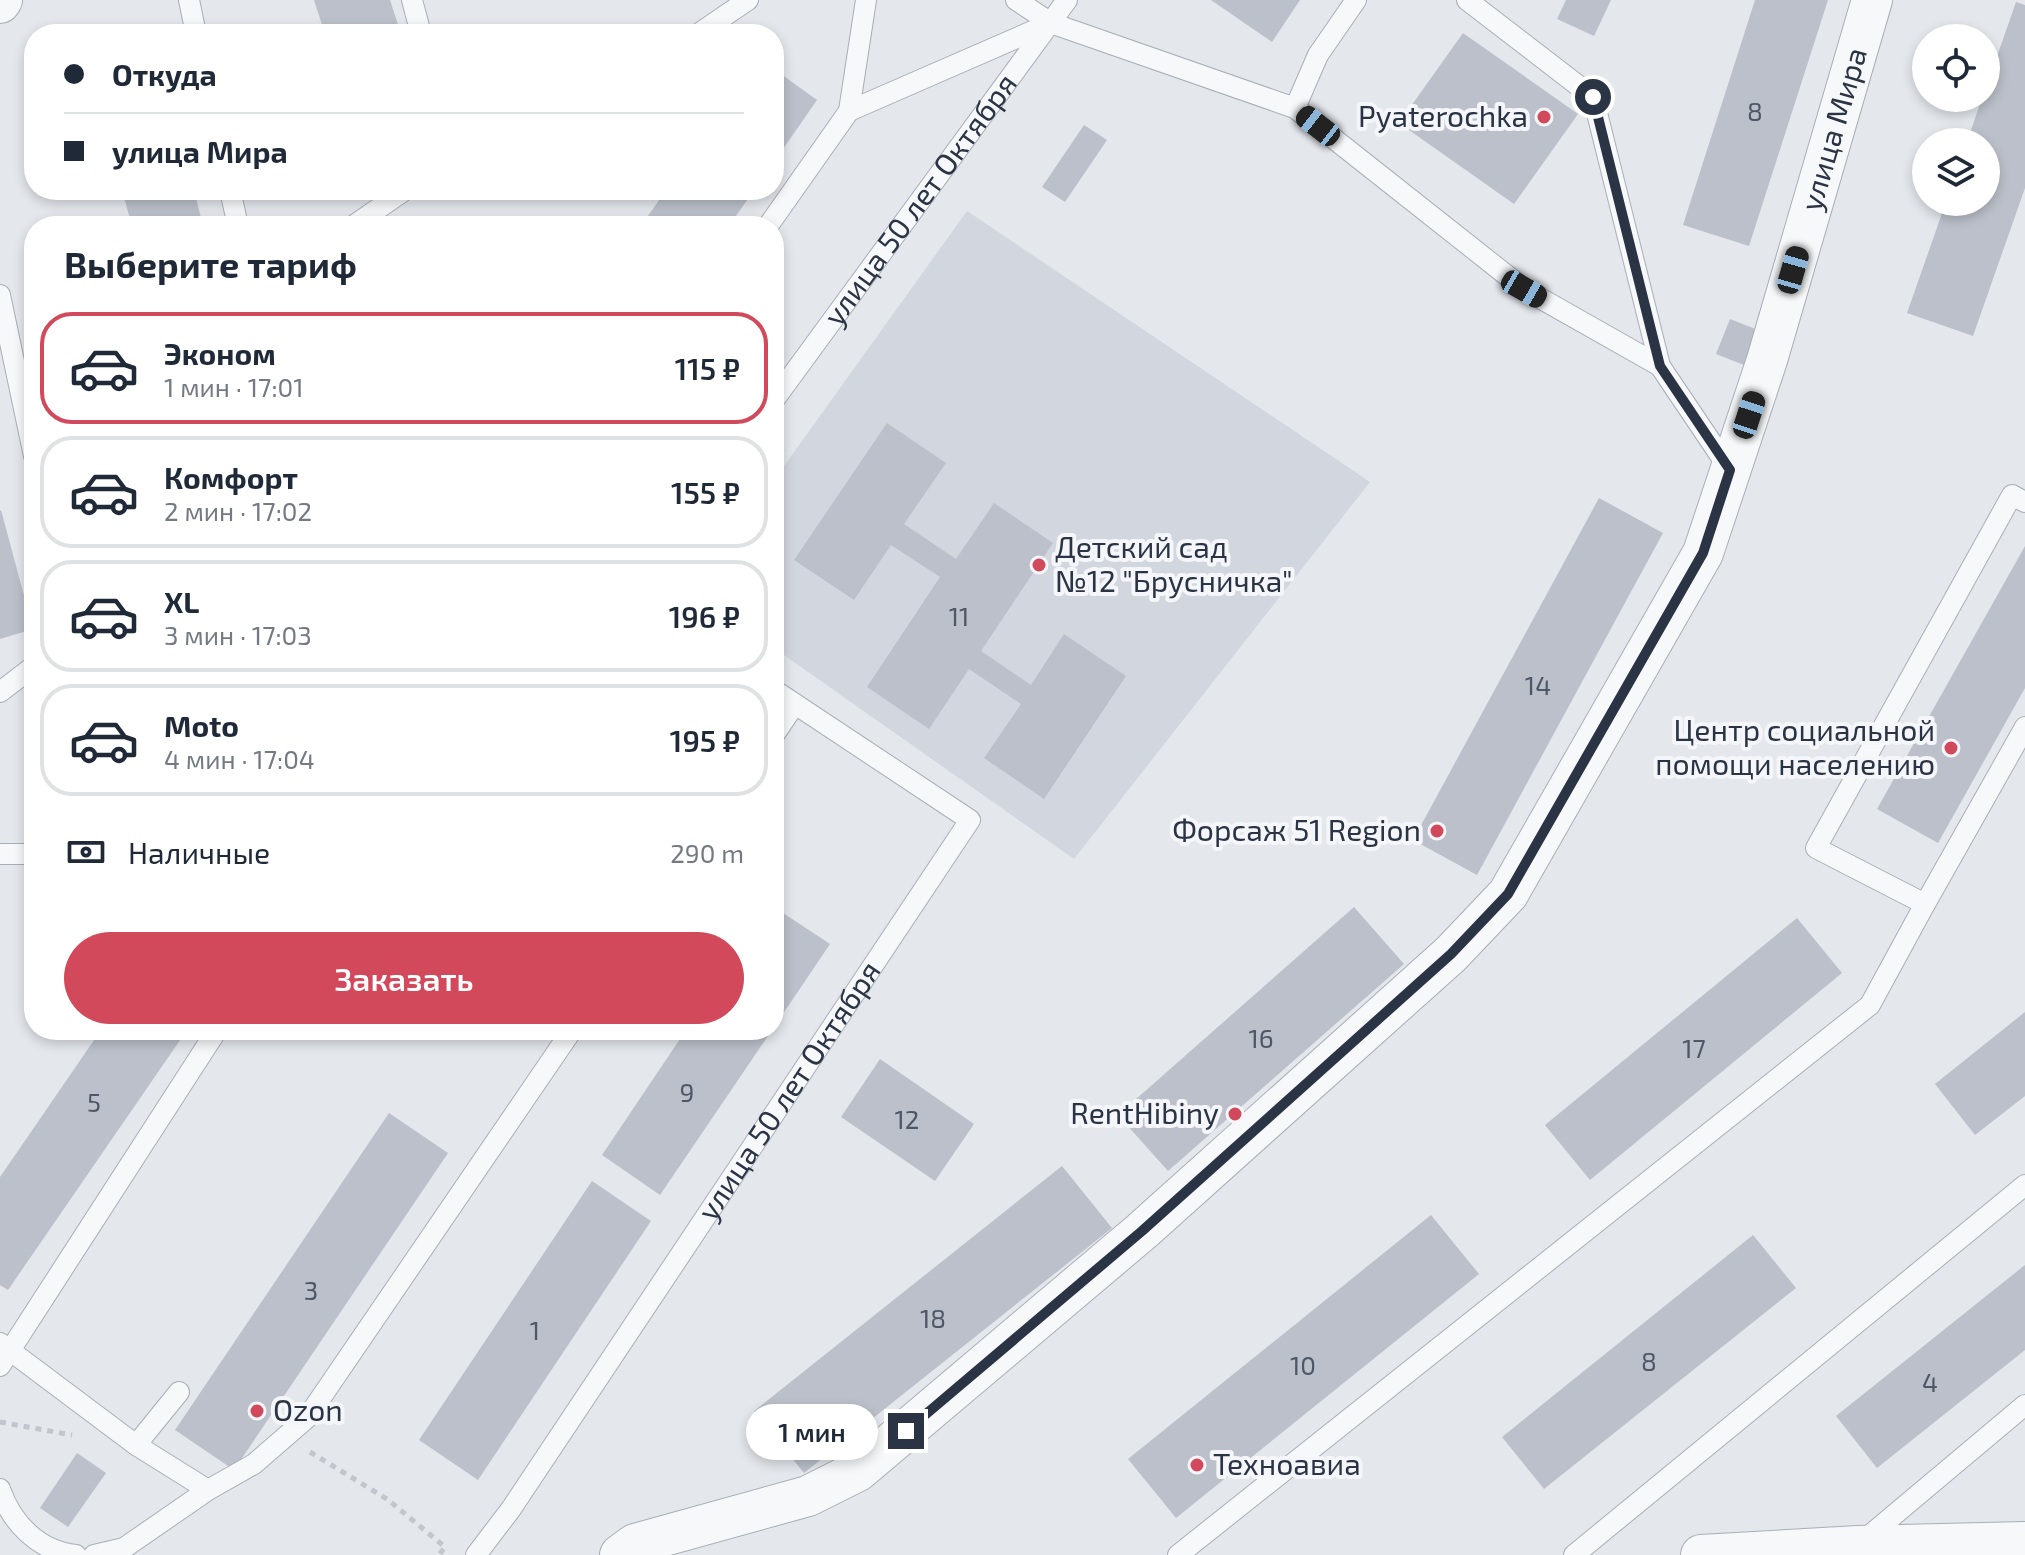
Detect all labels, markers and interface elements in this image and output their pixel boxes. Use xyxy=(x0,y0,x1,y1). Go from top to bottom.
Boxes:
map controls xyxy=(1912,24,2000,216)
button: locate xyxy=(1912,24,2000,112)
street label: улица Мира xyxy=(1791,43,1873,215)
text: Откуда xyxy=(112,56,217,92)
street label: улица 50 лет Октября xyxy=(815,66,1023,332)
route start xyxy=(1575,79,1611,115)
house number: 8 xyxy=(1747,95,1763,126)
place label: Pyaterochka xyxy=(1358,97,1528,133)
car xyxy=(1292,102,1344,150)
marker: Pyaterochka xyxy=(1535,108,1553,126)
button: layers xyxy=(1912,128,2000,216)
text: улица Мира xyxy=(112,133,288,169)
text: Выберите тариф xyxy=(64,242,357,285)
car xyxy=(1775,244,1811,296)
car xyxy=(1497,267,1551,311)
icon: car xyxy=(68,332,140,404)
text: Эконом xyxy=(164,335,276,371)
text: 115 ₽ xyxy=(675,350,740,386)
text: 1 мин · 17:01 xyxy=(164,371,304,402)
car xyxy=(1730,388,1768,442)
icon: car xyxy=(68,456,140,528)
text: Комфорт xyxy=(164,459,298,495)
text: 155 ₽ xyxy=(671,474,740,510)
text: 2 мин · 17:02 xyxy=(164,495,312,526)
place label: Детский сад №12 "Брусничка" xyxy=(1055,528,1293,599)
marker: Детский сад №12 "Брусничка" xyxy=(1030,556,1048,574)
icon: car xyxy=(68,580,140,652)
text: XL xyxy=(164,583,199,619)
text: 196 ₽ xyxy=(669,598,740,634)
house number: 11 xyxy=(949,600,969,631)
text: 3 мин · 17:03 xyxy=(164,619,312,650)
house number: 14 xyxy=(1525,669,1551,700)
icon: car xyxy=(68,704,140,776)
text: Moto xyxy=(164,707,239,743)
place label: Центр социальной помощи населению xyxy=(1655,711,1935,781)
text: 195 ₽ xyxy=(670,722,740,758)
marker: Центр социальной помощи населению xyxy=(1942,739,1960,757)
text: 4 мин · 17:04 xyxy=(164,743,315,774)
place label: Форсаж 51 Region xyxy=(1172,811,1421,847)
marker: Форсаж 51 Region xyxy=(1428,822,1446,840)
icon: cash xyxy=(64,830,108,874)
text: Наличные xyxy=(128,834,270,870)
text: 290 m xyxy=(670,837,744,868)
button: Заказать xyxy=(64,932,744,1024)
street label: улица 50 лет Октября xyxy=(689,954,887,1227)
house number: 16 xyxy=(1248,1022,1274,1053)
house number: 17 xyxy=(1682,1032,1706,1063)
house number: 9 xyxy=(680,1076,694,1107)
house number: 5 xyxy=(87,1086,101,1117)
place label: RentHibiny xyxy=(1070,1094,1219,1130)
house number: 12 xyxy=(895,1103,919,1134)
marker: RentHibiny xyxy=(1226,1105,1244,1123)
house number: 3 xyxy=(304,1274,318,1305)
house number: 18 xyxy=(920,1302,946,1333)
house number: 1 xyxy=(530,1314,540,1345)
house number: 8 xyxy=(1641,1345,1657,1376)
house number: 10 xyxy=(1290,1349,1316,1380)
house number: 4 xyxy=(1922,1366,1938,1397)
place label: Ozon xyxy=(273,1391,343,1427)
marker: Ozon xyxy=(248,1402,266,1420)
callout: 1 мин xyxy=(746,1403,878,1459)
route end xyxy=(888,1413,924,1449)
text: 1 мин xyxy=(778,1416,846,1447)
place label: Техноавиа xyxy=(1213,1445,1361,1481)
marker: Техноавиа xyxy=(1188,1456,1206,1474)

